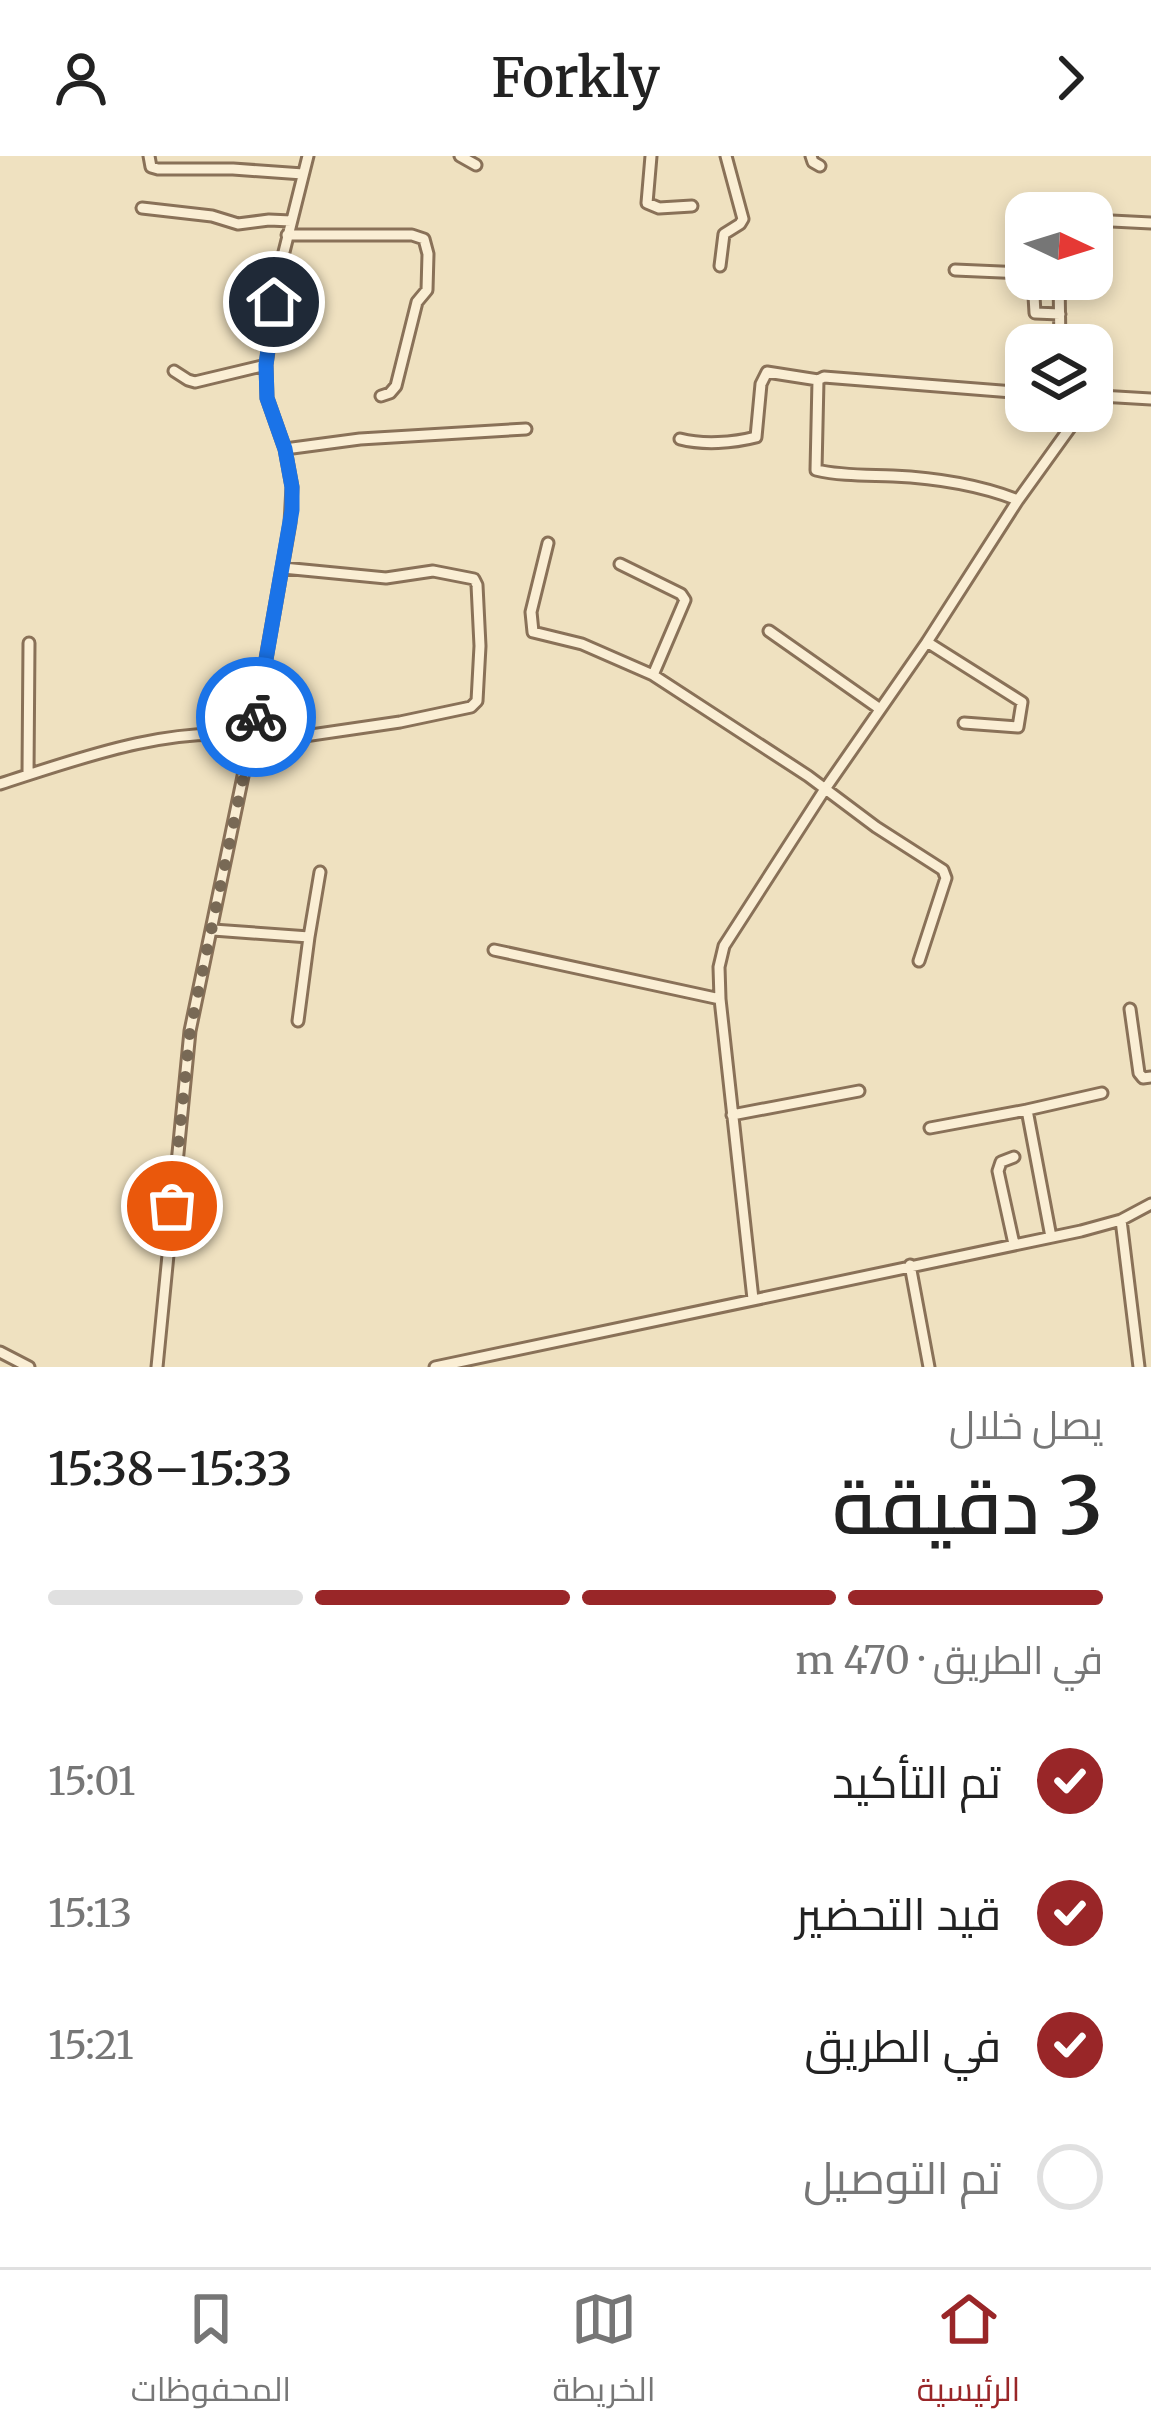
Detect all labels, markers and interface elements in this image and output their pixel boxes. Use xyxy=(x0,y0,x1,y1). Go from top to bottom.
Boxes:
text: Forkly xyxy=(491,44,660,112)
icon: person xyxy=(48,45,114,111)
icon: forward xyxy=(1037,45,1103,111)
north arrow xyxy=(1005,192,1113,300)
map controls xyxy=(1005,192,1113,432)
pin xyxy=(223,251,325,353)
icon: home xyxy=(241,269,307,335)
button: layers xyxy=(1005,324,1113,432)
courier xyxy=(196,657,316,777)
icon: bike xyxy=(223,684,289,750)
pin xyxy=(121,1155,223,1257)
icon: bag xyxy=(139,1173,205,1239)
text: يصل خلال xyxy=(949,1401,1103,1450)
text: 15:33–15:38 xyxy=(48,1441,292,1497)
text: 3 دقيقة xyxy=(832,1457,1103,1555)
text: في الطريق · 470 m xyxy=(795,1636,1103,1685)
icon: check xyxy=(1037,1748,1103,1814)
text: تم التأكيد xyxy=(832,1754,1001,1810)
text: 15:01 xyxy=(48,1757,136,1806)
icon: check xyxy=(1037,1880,1103,1946)
text: قيد التحضير xyxy=(796,1886,1001,1942)
text: 15:13 xyxy=(48,1889,132,1938)
icon: check xyxy=(1037,2012,1103,2078)
text: في الطريق xyxy=(805,2018,1001,2074)
text: 15:21 xyxy=(48,2021,134,2070)
text: تم التوصيل xyxy=(803,2150,1001,2206)
tab: المحفوظات xyxy=(131,2286,291,2420)
tab: الخريطة xyxy=(553,2286,656,2420)
tab: الرئيسية xyxy=(917,2286,1020,2420)

